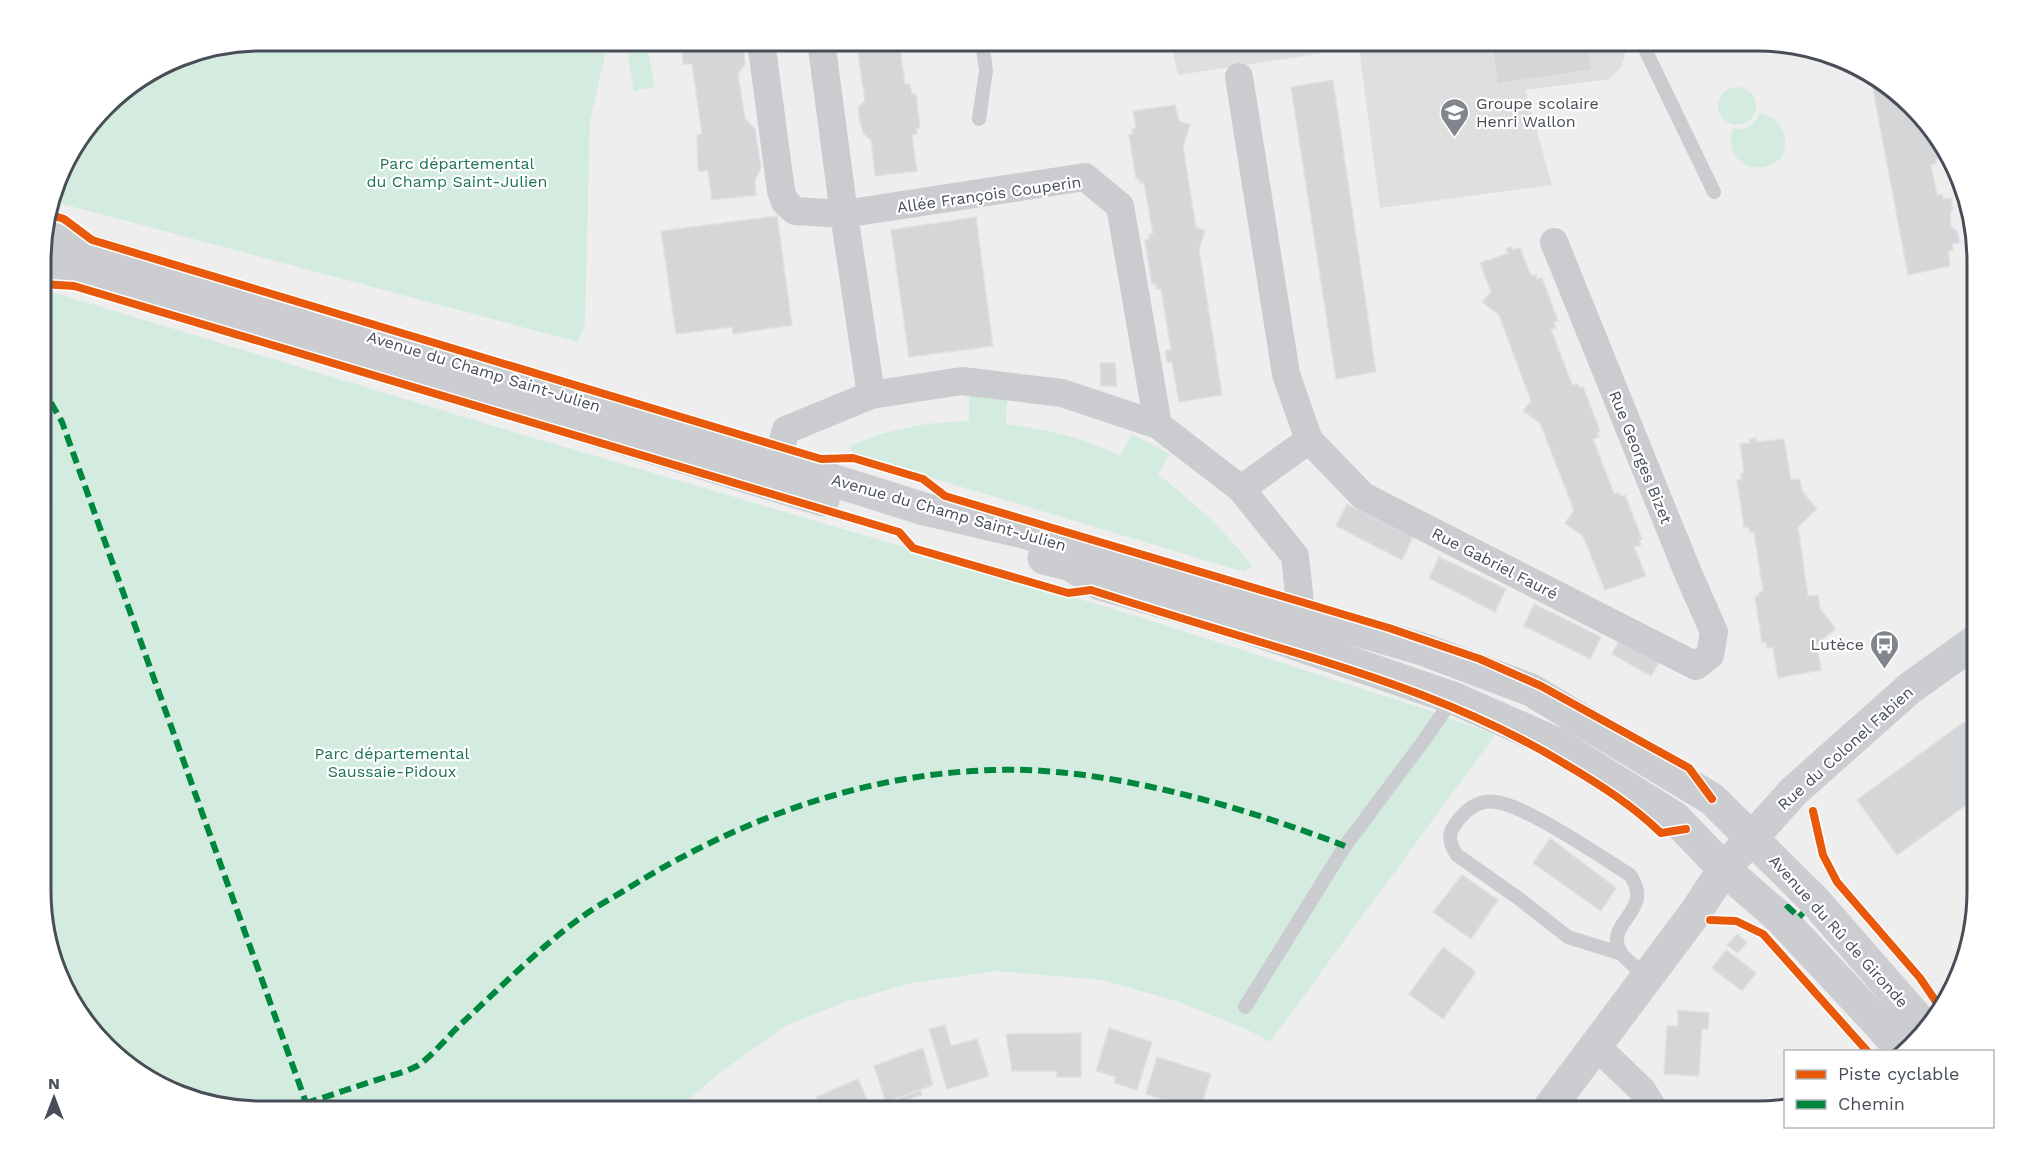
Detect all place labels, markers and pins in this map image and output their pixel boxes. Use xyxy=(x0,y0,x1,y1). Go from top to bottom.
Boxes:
place label: Groupe scolaire Henri Wallon xyxy=(1476,94,1599,131)
school or university icon: Groupe scolaire Henri Wallon xyxy=(1439,96,1471,138)
bus stop icon: Lutèce xyxy=(1869,628,1901,670)
place label: Lutèce xyxy=(1811,635,1864,654)

